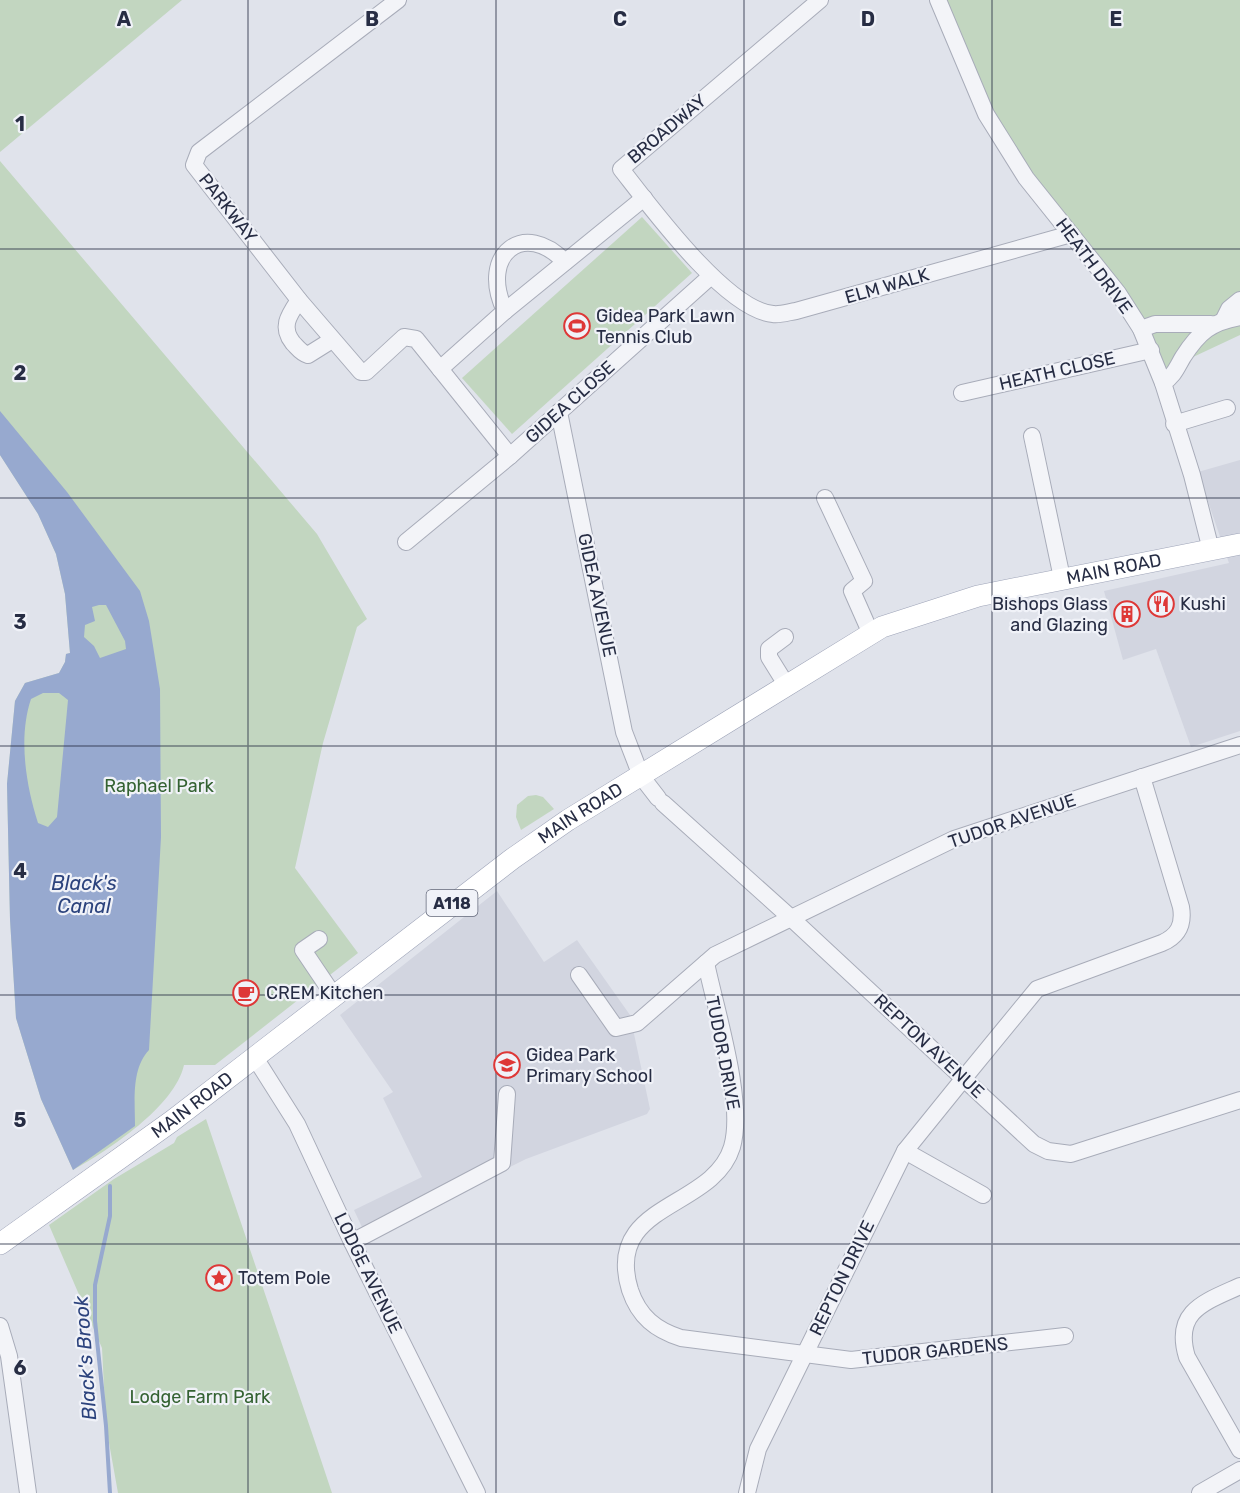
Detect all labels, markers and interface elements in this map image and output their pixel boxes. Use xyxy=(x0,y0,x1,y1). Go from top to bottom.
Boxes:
text: A xyxy=(117,7,132,31)
text: B xyxy=(365,7,379,31)
text: C xyxy=(613,7,627,31)
text: D xyxy=(861,7,875,31)
text: E xyxy=(1110,7,1122,31)
street label: BROADWAY xyxy=(623,89,711,168)
text: 1 xyxy=(15,112,25,136)
street label: PARKWAY xyxy=(194,169,262,247)
street label: HEATH DRIVE xyxy=(1051,214,1137,318)
street label: ELM WALK xyxy=(842,263,932,308)
place label: Gidea Park Lawn Tennis Club xyxy=(596,305,735,348)
sports icon: Gidea Park Lawn Tennis Club xyxy=(562,311,592,341)
street label: HEATH CLOSE xyxy=(997,347,1117,395)
street label: GIDEA CLOSE xyxy=(521,356,619,448)
text: 2 xyxy=(14,361,27,385)
street label: GIDEA AVENUE xyxy=(573,531,621,659)
street label: MAIN ROAD xyxy=(1065,549,1163,589)
restaurant icon: Kushi xyxy=(1146,589,1176,619)
place label: Bishops Glass and Glazing xyxy=(992,593,1108,636)
place label: Kushi xyxy=(1180,593,1226,615)
building icon: Bishops Glass and Glazing xyxy=(1112,599,1142,629)
text: 3 xyxy=(13,610,27,634)
park label: Raphael Park xyxy=(104,775,215,797)
street label: MAIN ROAD xyxy=(534,778,627,849)
street label: TUDOR AVENUE xyxy=(945,789,1079,853)
text: 4 xyxy=(13,859,27,883)
water label: Black's Canal xyxy=(51,871,117,918)
road number: A118 xyxy=(426,890,478,916)
cafe icon: CREM Kitchen xyxy=(231,978,261,1008)
place label: CREM Kitchen xyxy=(266,982,384,1004)
street label: REPTON AVENUE xyxy=(869,989,989,1103)
street label: TUDOR DRIVE xyxy=(701,994,745,1112)
place label: Gidea Park Primary School xyxy=(526,1044,653,1087)
school or university icon: Gidea Park Primary School xyxy=(492,1050,522,1080)
street label: MAIN ROAD xyxy=(147,1067,237,1143)
text: 5 xyxy=(14,1108,27,1132)
street label: LODGE AVENUE xyxy=(329,1209,407,1337)
street label: REPTON DRIVE xyxy=(805,1217,879,1339)
place icon: Totem Pole xyxy=(204,1263,234,1293)
place label: Totem Pole xyxy=(238,1267,331,1289)
water label: Black's Brook xyxy=(69,1294,101,1421)
street label: TUDOR GARDENS xyxy=(861,1332,1009,1370)
text: 6 xyxy=(13,1356,27,1380)
park label: Lodge Farm Park xyxy=(130,1386,271,1408)

